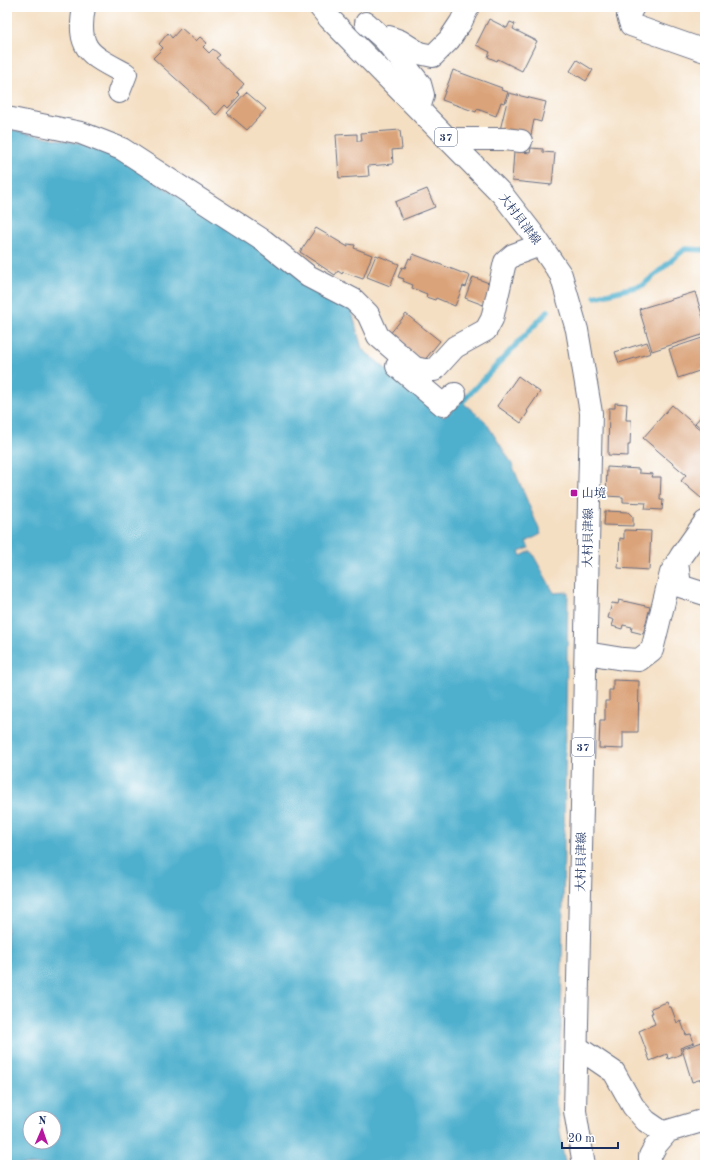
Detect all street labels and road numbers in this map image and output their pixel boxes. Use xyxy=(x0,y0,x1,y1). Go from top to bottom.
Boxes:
road number: 37 xyxy=(435,128,457,146)
street label: 大村貝津線 xyxy=(496,191,544,247)
street label: 大村貝津線 xyxy=(580,508,596,568)
road number: 37 xyxy=(572,738,594,756)
street label: 大村貝津線 xyxy=(573,832,589,892)

